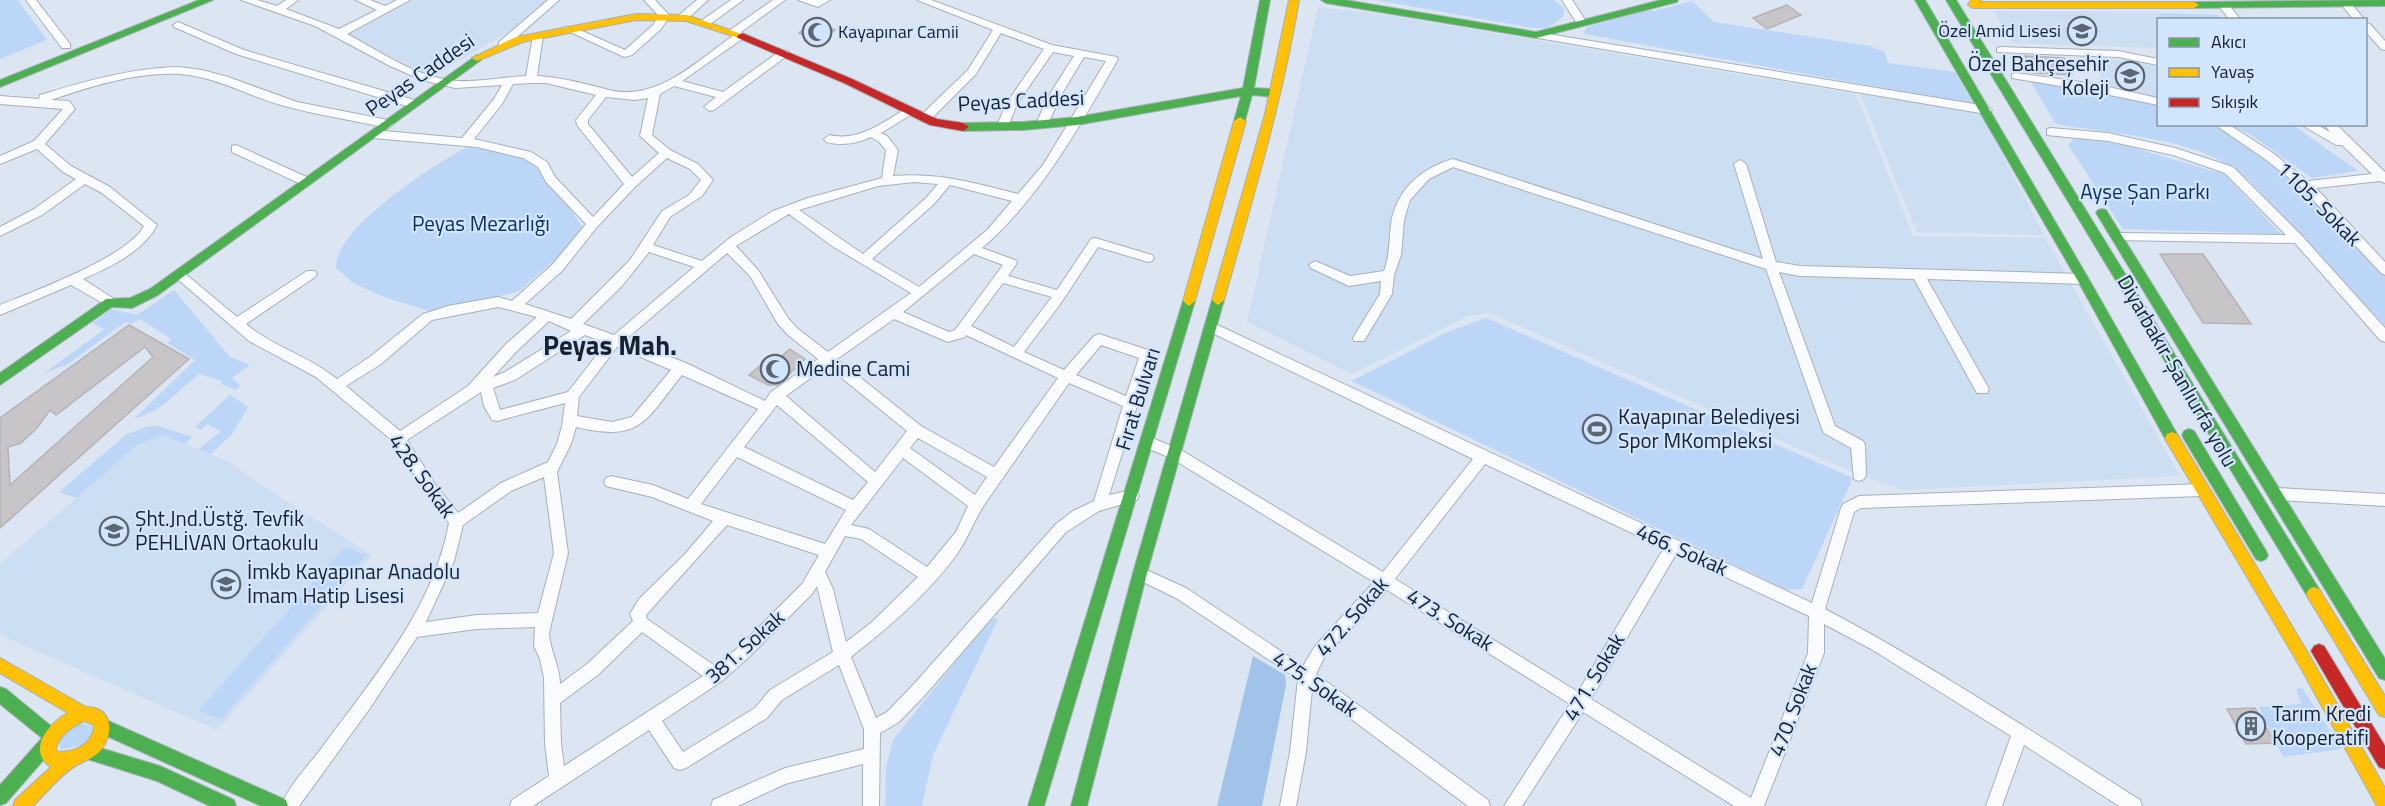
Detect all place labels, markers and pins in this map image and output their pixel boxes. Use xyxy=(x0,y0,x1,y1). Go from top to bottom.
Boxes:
school or university icon: Özel Amid Lisesi xyxy=(2066,15,2098,47)
mosque icon: Kayapınar Camii xyxy=(801,16,833,48)
place label: Özel Amid Lisesi xyxy=(1938,17,2061,44)
place label: Kayapınar Camii xyxy=(838,18,959,45)
place label: Özel Bahçeşehir Koleji xyxy=(1968,47,2109,103)
school or university icon: Özel Bahçeşehir Koleji xyxy=(2114,60,2146,92)
place label: Medine Cami xyxy=(796,352,910,384)
mosque icon: Medine Cami xyxy=(759,353,791,385)
place label: Kayapınar Belediyesi Spor MKompleksi xyxy=(1618,400,1800,456)
sports icon: Kayapınar Belediyesi Spor MKompleksi xyxy=(1581,413,1613,445)
place label: Şht.Jnd.Üstğ. Tevfik PEHLİVAN Ortaokulu xyxy=(135,502,319,558)
school or university icon: Şht.Jnd.Üstğ. Tevfik PEHLİVAN Ortaokulu xyxy=(98,515,130,547)
place label: İmkb Kayapınar Anadolu İmam Hatip Lisesi xyxy=(247,555,460,611)
school or university icon: İmkb Kayapınar Anadolu İmam Hatip Lisesi xyxy=(210,568,242,600)
place label: Tarım Kredi Kooperatifi xyxy=(2272,697,2371,753)
building icon: Tarım Kredi Kooperatifi xyxy=(2235,710,2267,742)

